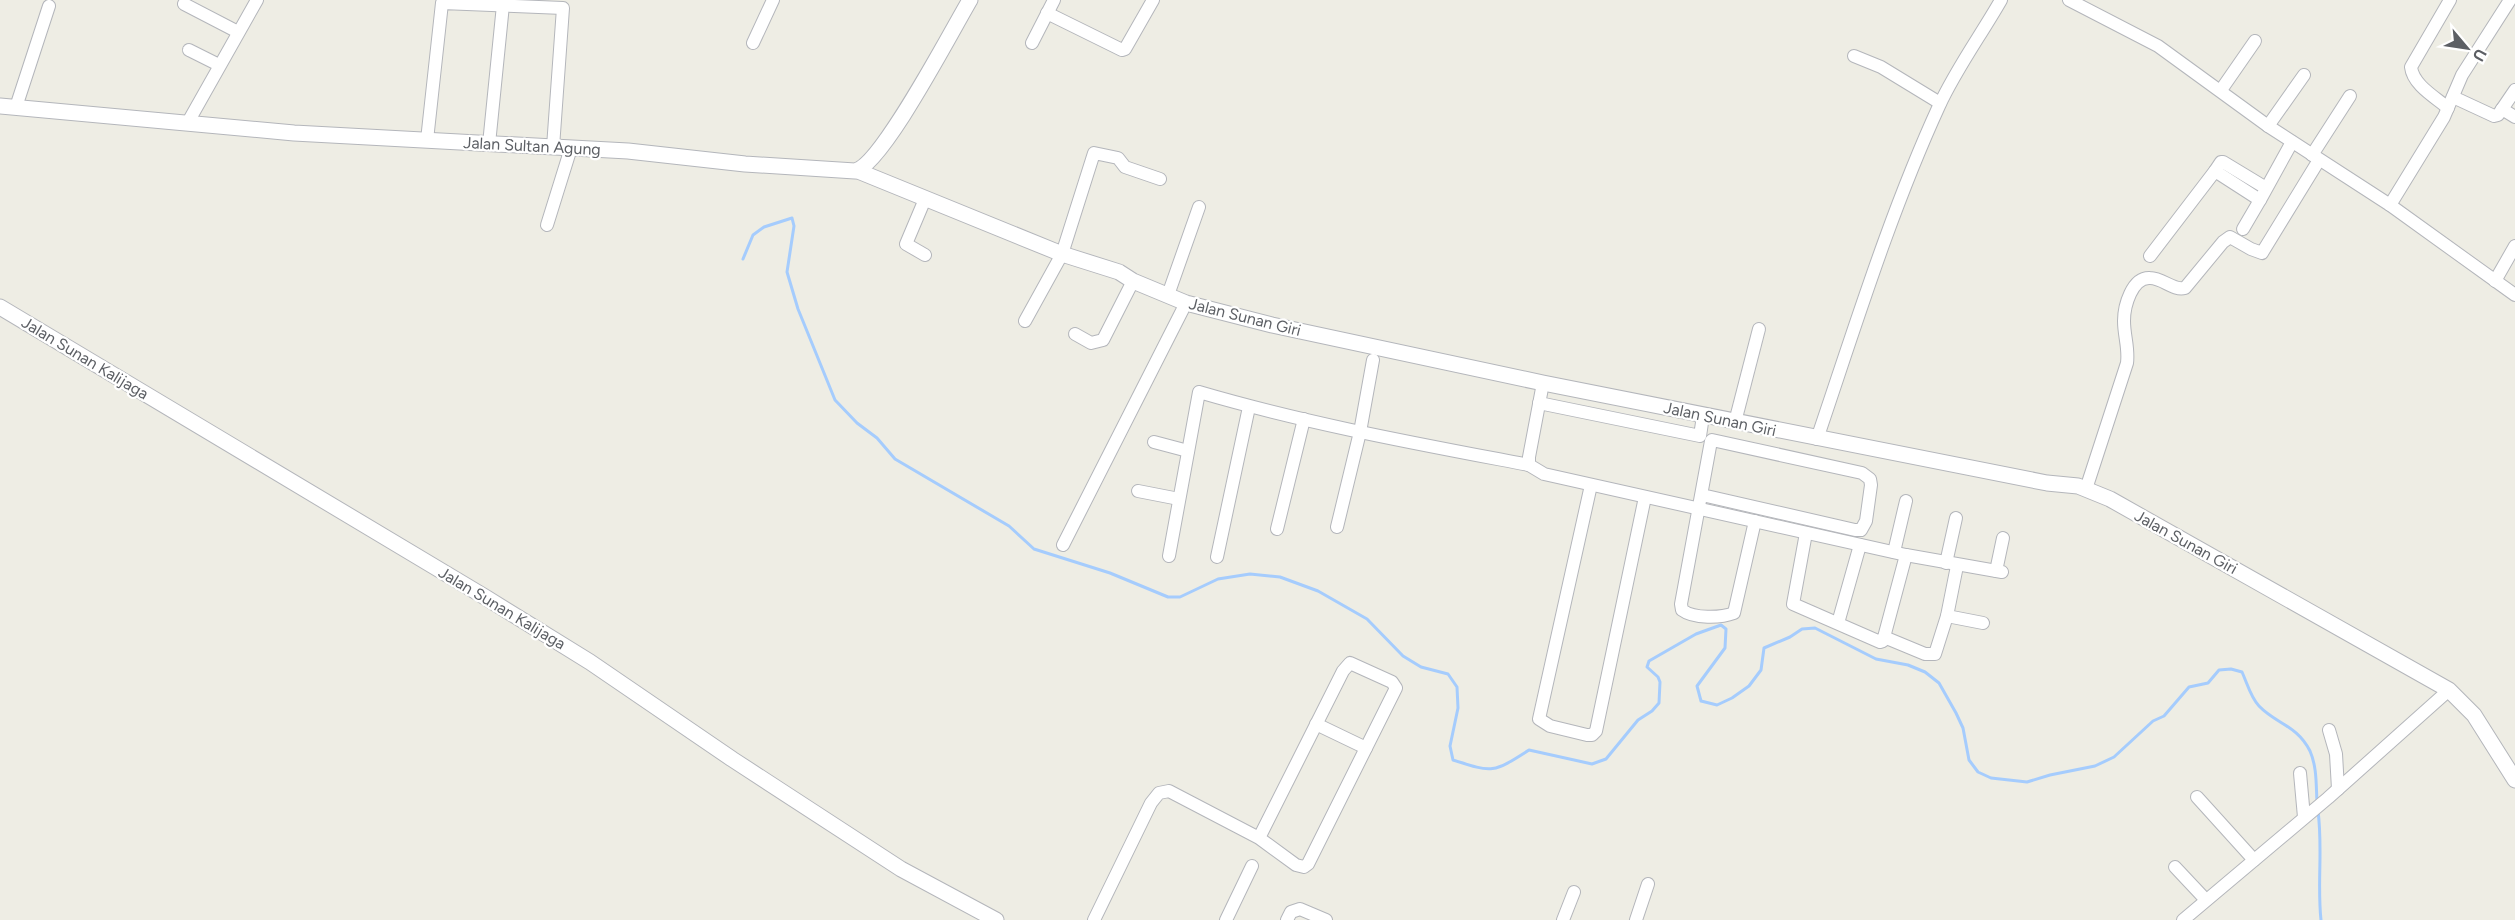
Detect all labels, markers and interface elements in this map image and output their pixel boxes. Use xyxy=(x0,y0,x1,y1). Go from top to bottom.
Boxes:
north arrow xyxy=(2437,18,2497,78)
text: U xyxy=(2469,45,2491,65)
street label: Jalan Sultan Agung xyxy=(463,133,601,159)
street label: Jalan Sunan Giri xyxy=(1187,294,1303,340)
street label: Jalan Sunan Kalijaga xyxy=(18,313,152,403)
street label: Jalan Sunan Giri xyxy=(1662,398,1778,440)
street label: Jalan Sunan Giri xyxy=(2131,506,2241,578)
street label: Jalan Sunan Kalijaga xyxy=(435,563,569,653)

